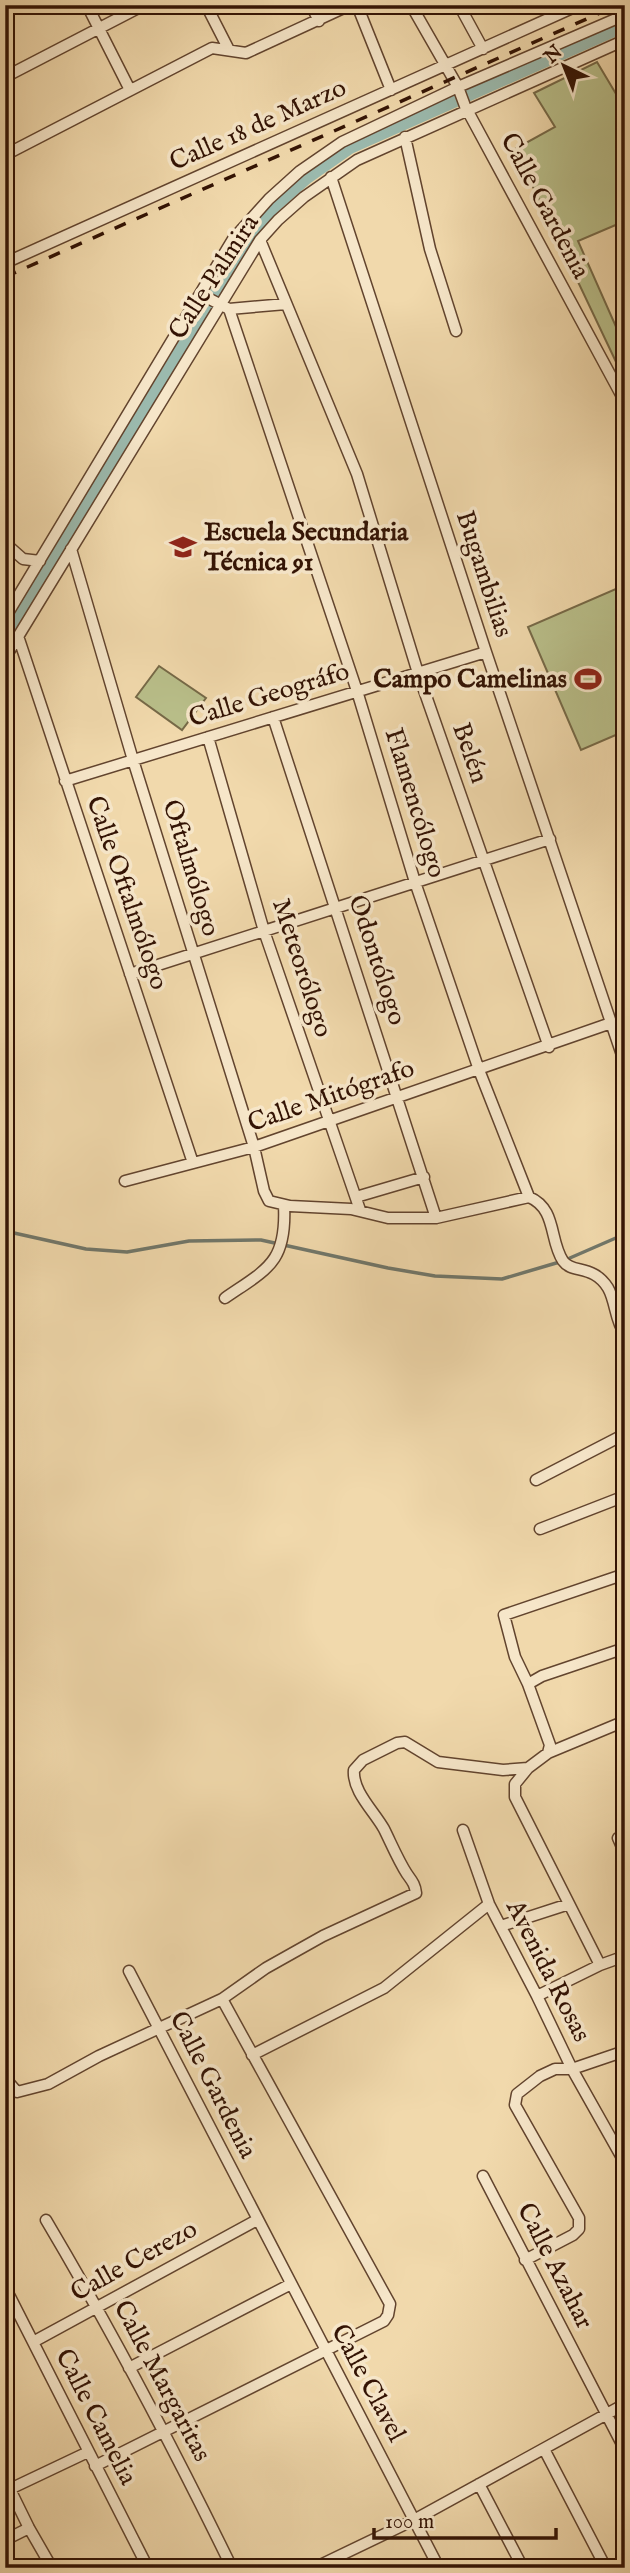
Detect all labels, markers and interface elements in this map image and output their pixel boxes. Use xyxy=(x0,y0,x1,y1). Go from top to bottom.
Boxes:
north arrow xyxy=(528,32,598,102)
text: N xyxy=(539,40,568,70)
street label: Calle 18 de Marzo xyxy=(165,71,351,179)
street label: Calle Gardenia xyxy=(493,127,598,285)
street label: Calle Palmira xyxy=(161,208,267,346)
street label: Bugambilias xyxy=(448,507,520,641)
place label: Escuela Secundaria Técnica 91 xyxy=(203,516,409,579)
school or university icon: Escuela Secundaria Técnica 91 xyxy=(168,532,198,562)
street label: Calle Geográfo xyxy=(185,655,353,735)
place label: Campo Camelinas xyxy=(373,663,567,696)
sports icon: Campo Camelinas xyxy=(573,664,603,694)
street label: Belén xyxy=(444,718,496,788)
street label: Flamencólogo xyxy=(377,724,453,882)
street label: Calle Oftalmólogo xyxy=(78,792,176,994)
street label: Oftalmólogo xyxy=(155,796,227,940)
street label: Odontólogo xyxy=(340,891,414,1029)
street label: Meteorólogo xyxy=(264,895,340,1041)
street label: Calle Mitógrafo xyxy=(243,1052,419,1140)
street label: Avenida Rosas xyxy=(498,1894,598,2048)
street label: Calle Gardenia xyxy=(162,2006,265,2165)
street label: Calle Azahar xyxy=(509,2197,601,2335)
street label: Calle Cerezo xyxy=(65,2213,203,2309)
street label: Calle Margaritas xyxy=(106,2295,218,2467)
street label: Calle Clavel xyxy=(323,2318,413,2448)
street label: Calle Camelia xyxy=(48,2343,145,2491)
scale bar xyxy=(374,2496,556,2540)
text: 100 m xyxy=(385,2509,434,2536)

